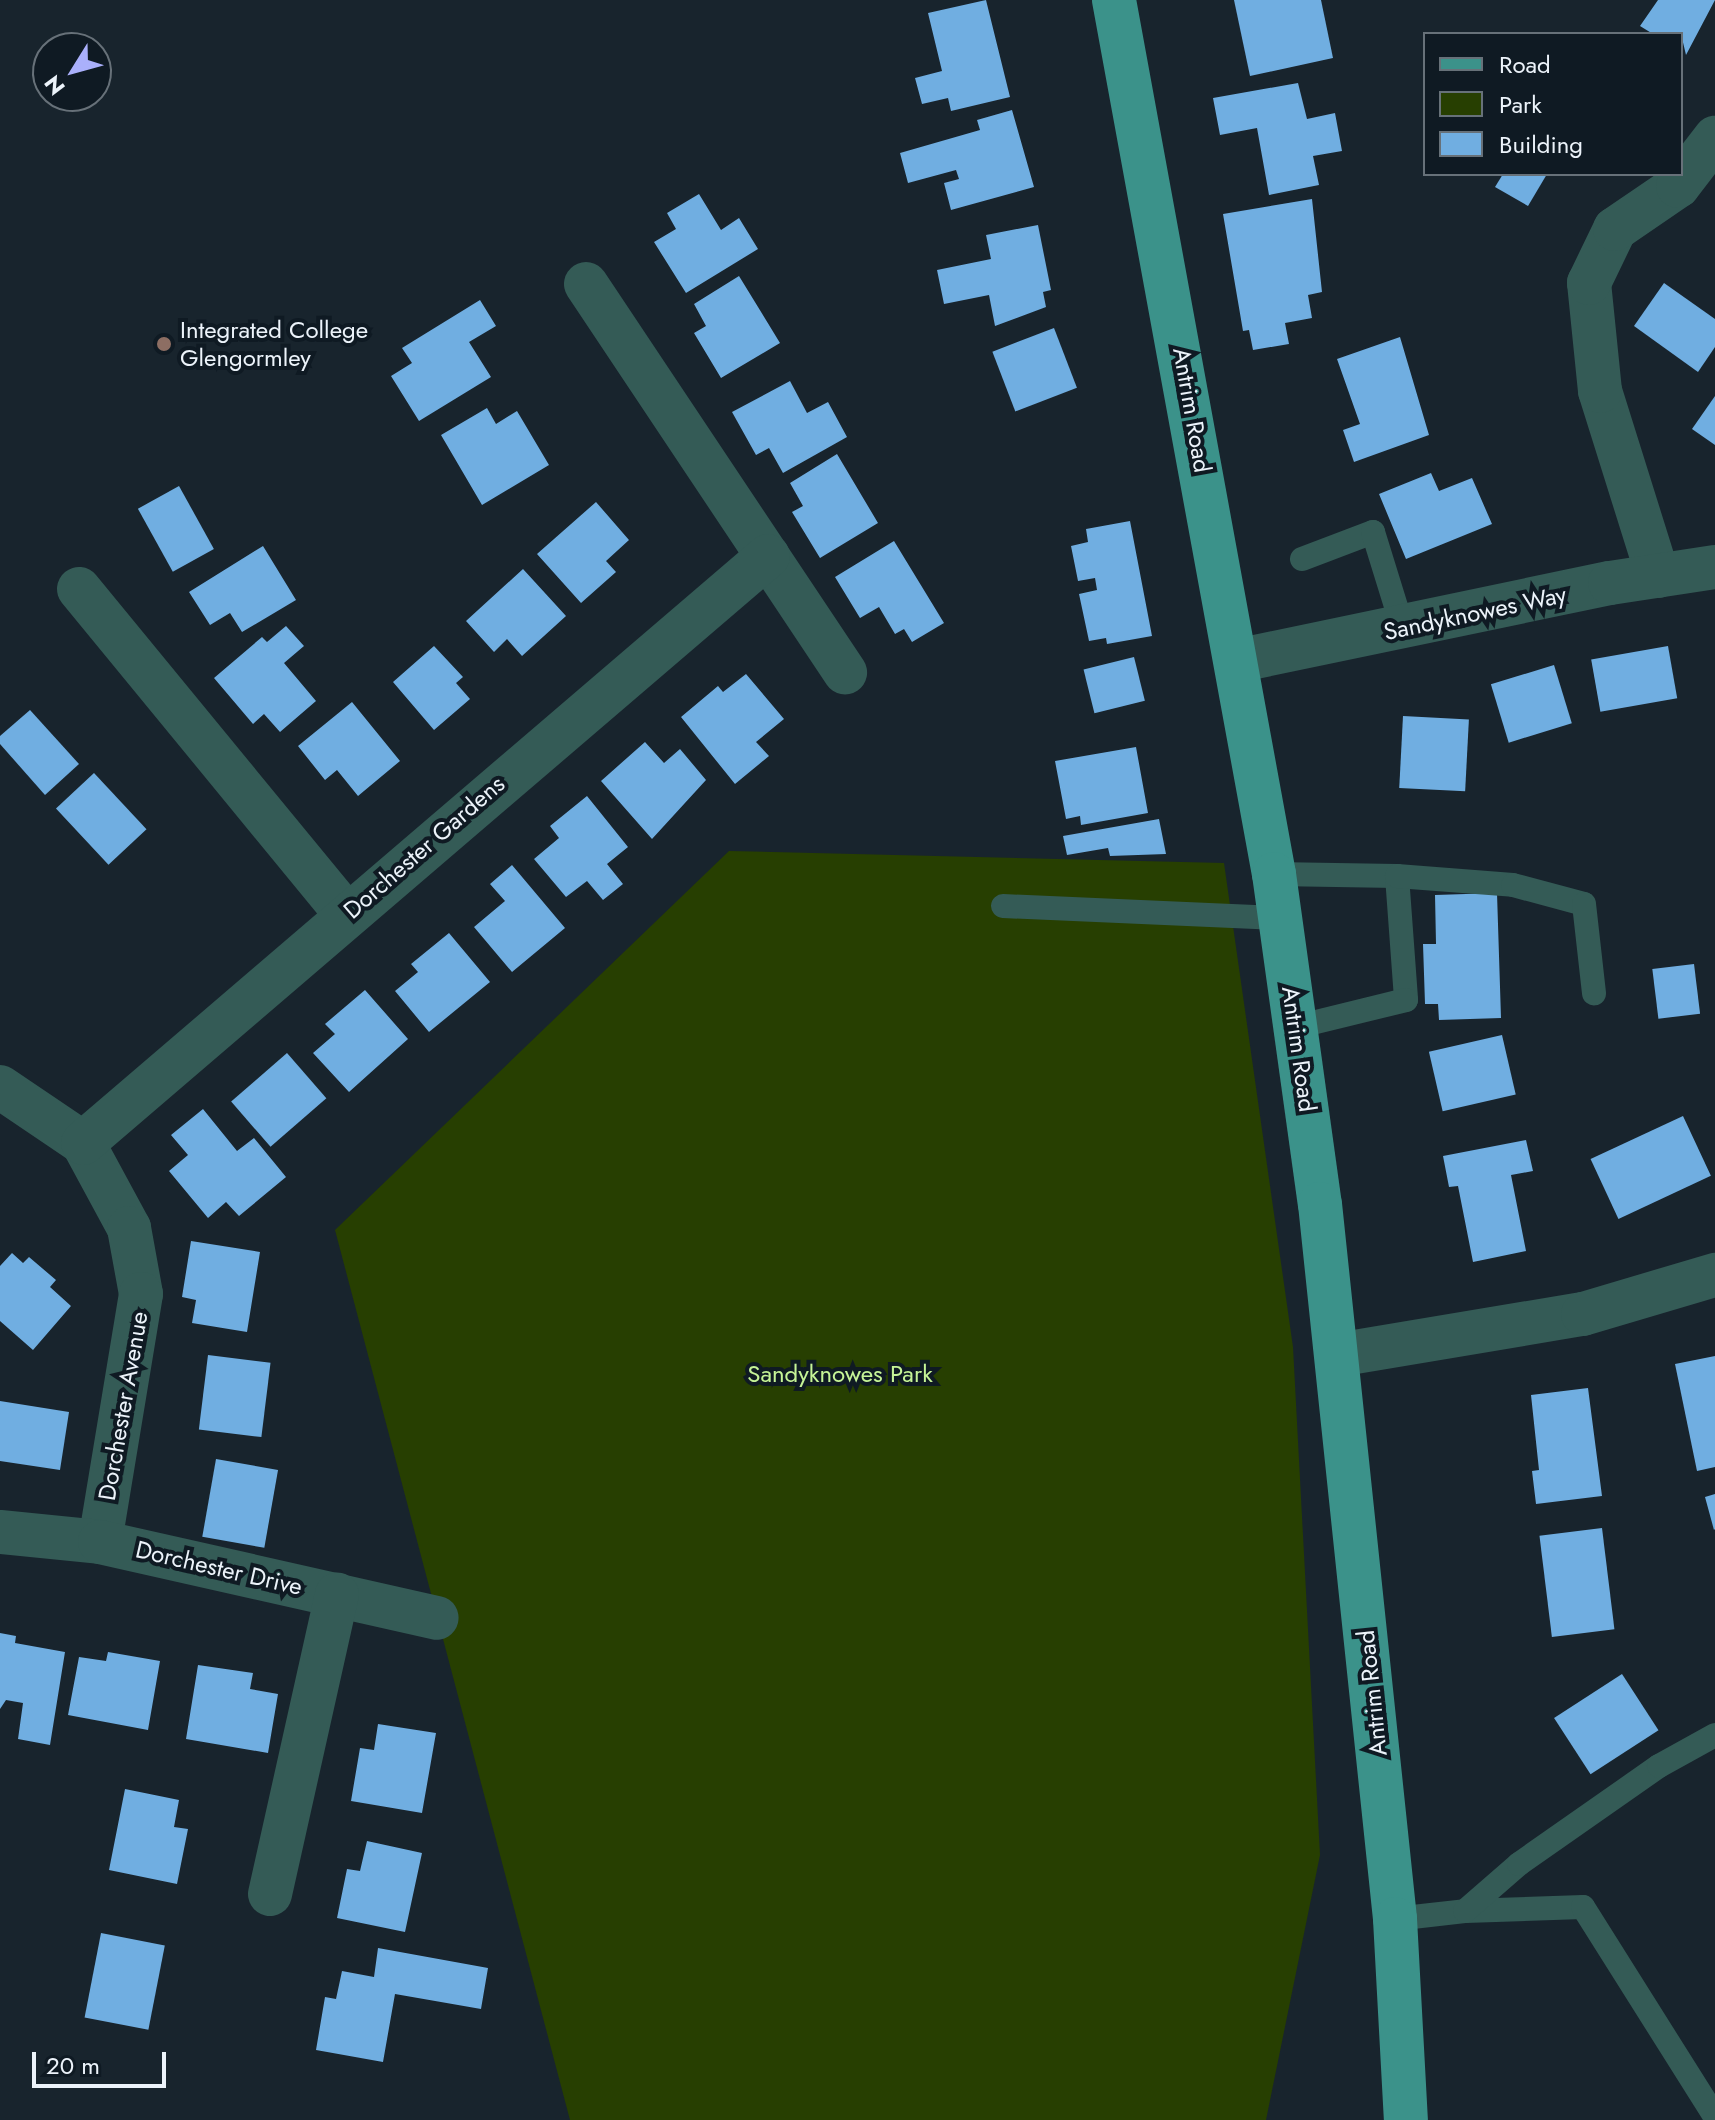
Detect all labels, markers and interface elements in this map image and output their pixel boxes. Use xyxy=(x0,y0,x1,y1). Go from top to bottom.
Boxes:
north arrow xyxy=(32,32,112,112)
legend xyxy=(1423,32,1683,176)
text: Road xyxy=(1499,47,1551,82)
text: N xyxy=(36,69,72,102)
text: Park xyxy=(1499,87,1542,122)
text: Building xyxy=(1499,127,1583,162)
place label: Integrated College Glengormley xyxy=(180,316,368,372)
marker: Integrated College Glengormley xyxy=(155,335,173,353)
street label: Antrim Road xyxy=(1167,345,1217,475)
street label: Sandyknowes Way xyxy=(1381,580,1569,646)
street label: Dorchester Gardens xyxy=(338,769,510,925)
street label: Antrim Road xyxy=(1276,984,1322,1114)
street label: Dorchester Avenue xyxy=(92,1309,154,1503)
park label: Sandyknowes Park xyxy=(747,1360,933,1388)
street label: Dorchester Drive xyxy=(133,1535,305,1601)
street label: Antrim Road xyxy=(1351,1629,1393,1757)
scale bar xyxy=(36,2036,170,2086)
text: 20 m xyxy=(46,2048,100,2083)

